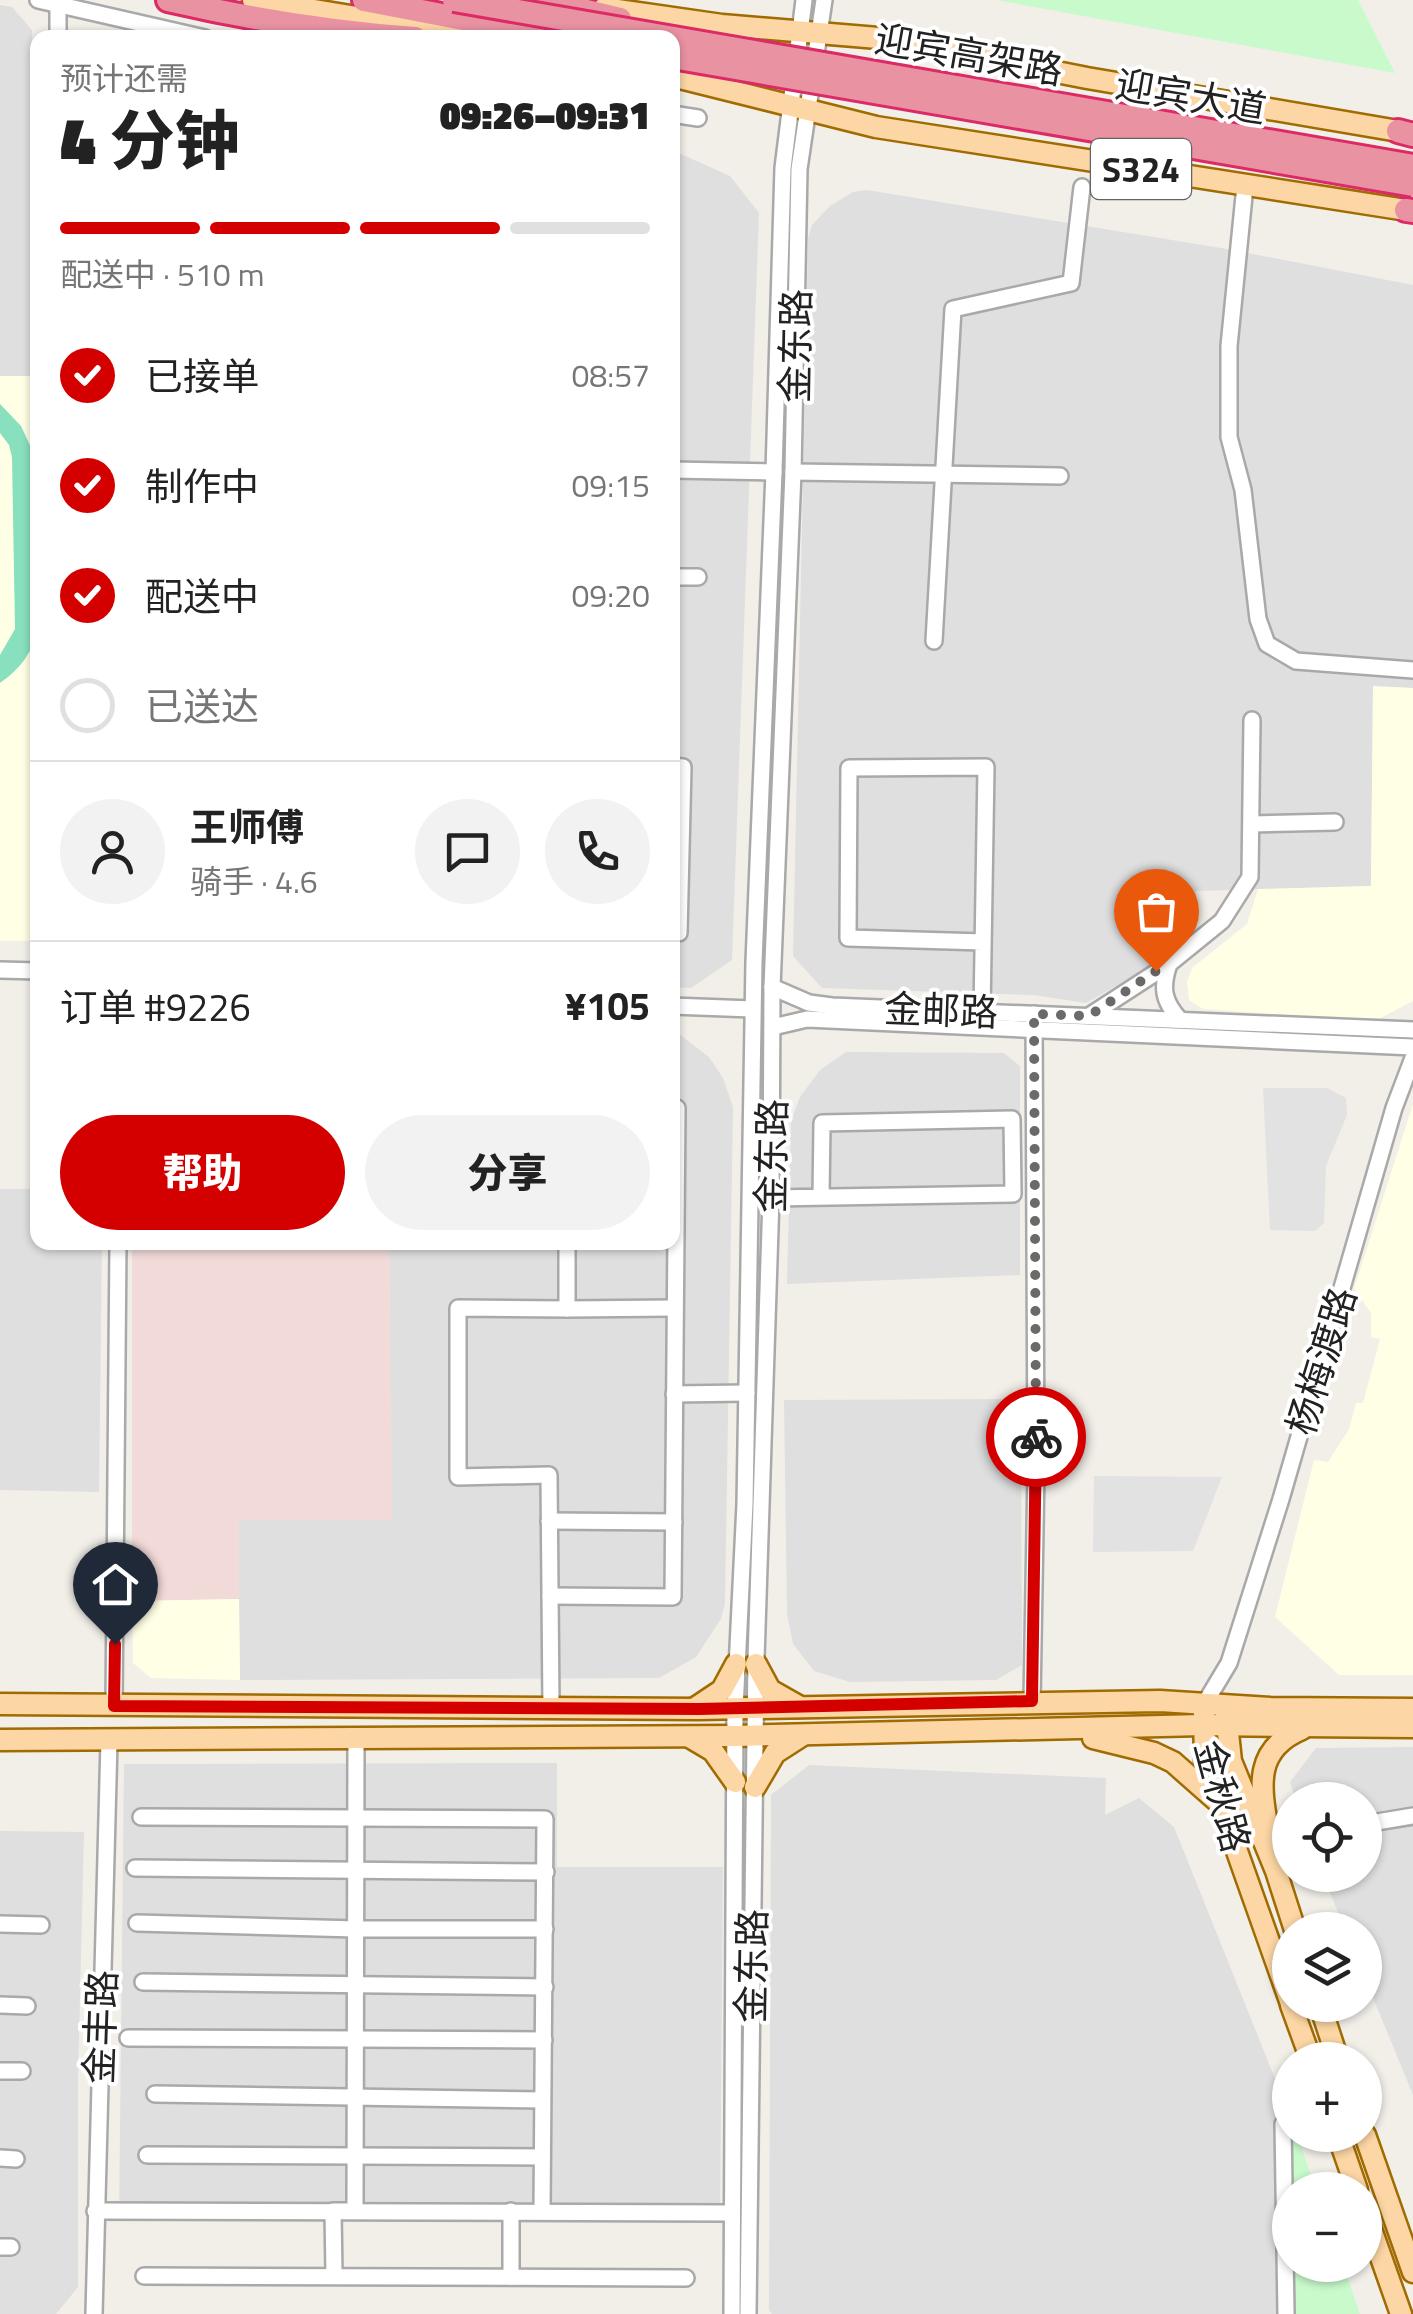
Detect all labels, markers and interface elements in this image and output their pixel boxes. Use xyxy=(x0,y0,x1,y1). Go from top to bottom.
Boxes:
street label: 迎宾高架路 xyxy=(870,9,1068,99)
text: 预计还需 xyxy=(60,54,188,102)
street label: 迎宾大道 xyxy=(1111,54,1271,138)
text: 09:26–09:31 xyxy=(440,86,650,144)
text: 4 分钟 xyxy=(60,90,240,189)
road number: S324 xyxy=(1091,139,1191,199)
text: 配送中 · 510 m xyxy=(60,250,265,298)
street label: 金东路 xyxy=(765,288,825,404)
text: 已接单 xyxy=(145,347,259,405)
icon: check xyxy=(60,348,115,403)
text: 08:57 xyxy=(571,351,650,399)
text: 制作中 xyxy=(145,457,259,515)
icon: check xyxy=(60,458,115,513)
text: 09:15 xyxy=(571,461,650,509)
text: 配送中 xyxy=(145,567,259,625)
icon: check xyxy=(60,568,115,623)
text: 09:20 xyxy=(571,571,650,619)
text: 已送达 xyxy=(145,677,259,735)
text: 王师傅 xyxy=(190,798,304,856)
button: person xyxy=(60,799,165,904)
button: chat xyxy=(415,799,520,904)
button: phone xyxy=(545,799,650,904)
text: 骑手 · 4.6 xyxy=(190,857,318,905)
pin xyxy=(1114,869,1199,972)
icon: bag xyxy=(1129,884,1184,939)
text: ¥105 xyxy=(565,977,650,1035)
text: 订单 #9226 xyxy=(60,978,251,1036)
street label: 金邮路 xyxy=(883,979,999,1041)
street label: 金东路 xyxy=(741,1098,801,1214)
button: 帮助 xyxy=(60,1115,345,1230)
button: 分享 xyxy=(365,1115,650,1230)
street label: 杨梅渡路 xyxy=(1271,1280,1371,1442)
courier xyxy=(986,1387,1086,1487)
icon: bike xyxy=(1009,1410,1064,1465)
pin xyxy=(73,1542,158,1645)
icon: home xyxy=(88,1557,143,1612)
street label: 金秋路 xyxy=(1180,1733,1266,1859)
map controls xyxy=(1272,1782,1382,2282)
button: locate xyxy=(1272,1782,1382,1892)
street label: 金东路 xyxy=(721,1908,781,2024)
button: layers xyxy=(1272,1912,1382,2022)
street label: 金丰路 xyxy=(69,1969,131,2085)
button: + xyxy=(1272,2042,1382,2152)
button: − xyxy=(1272,2172,1382,2282)

